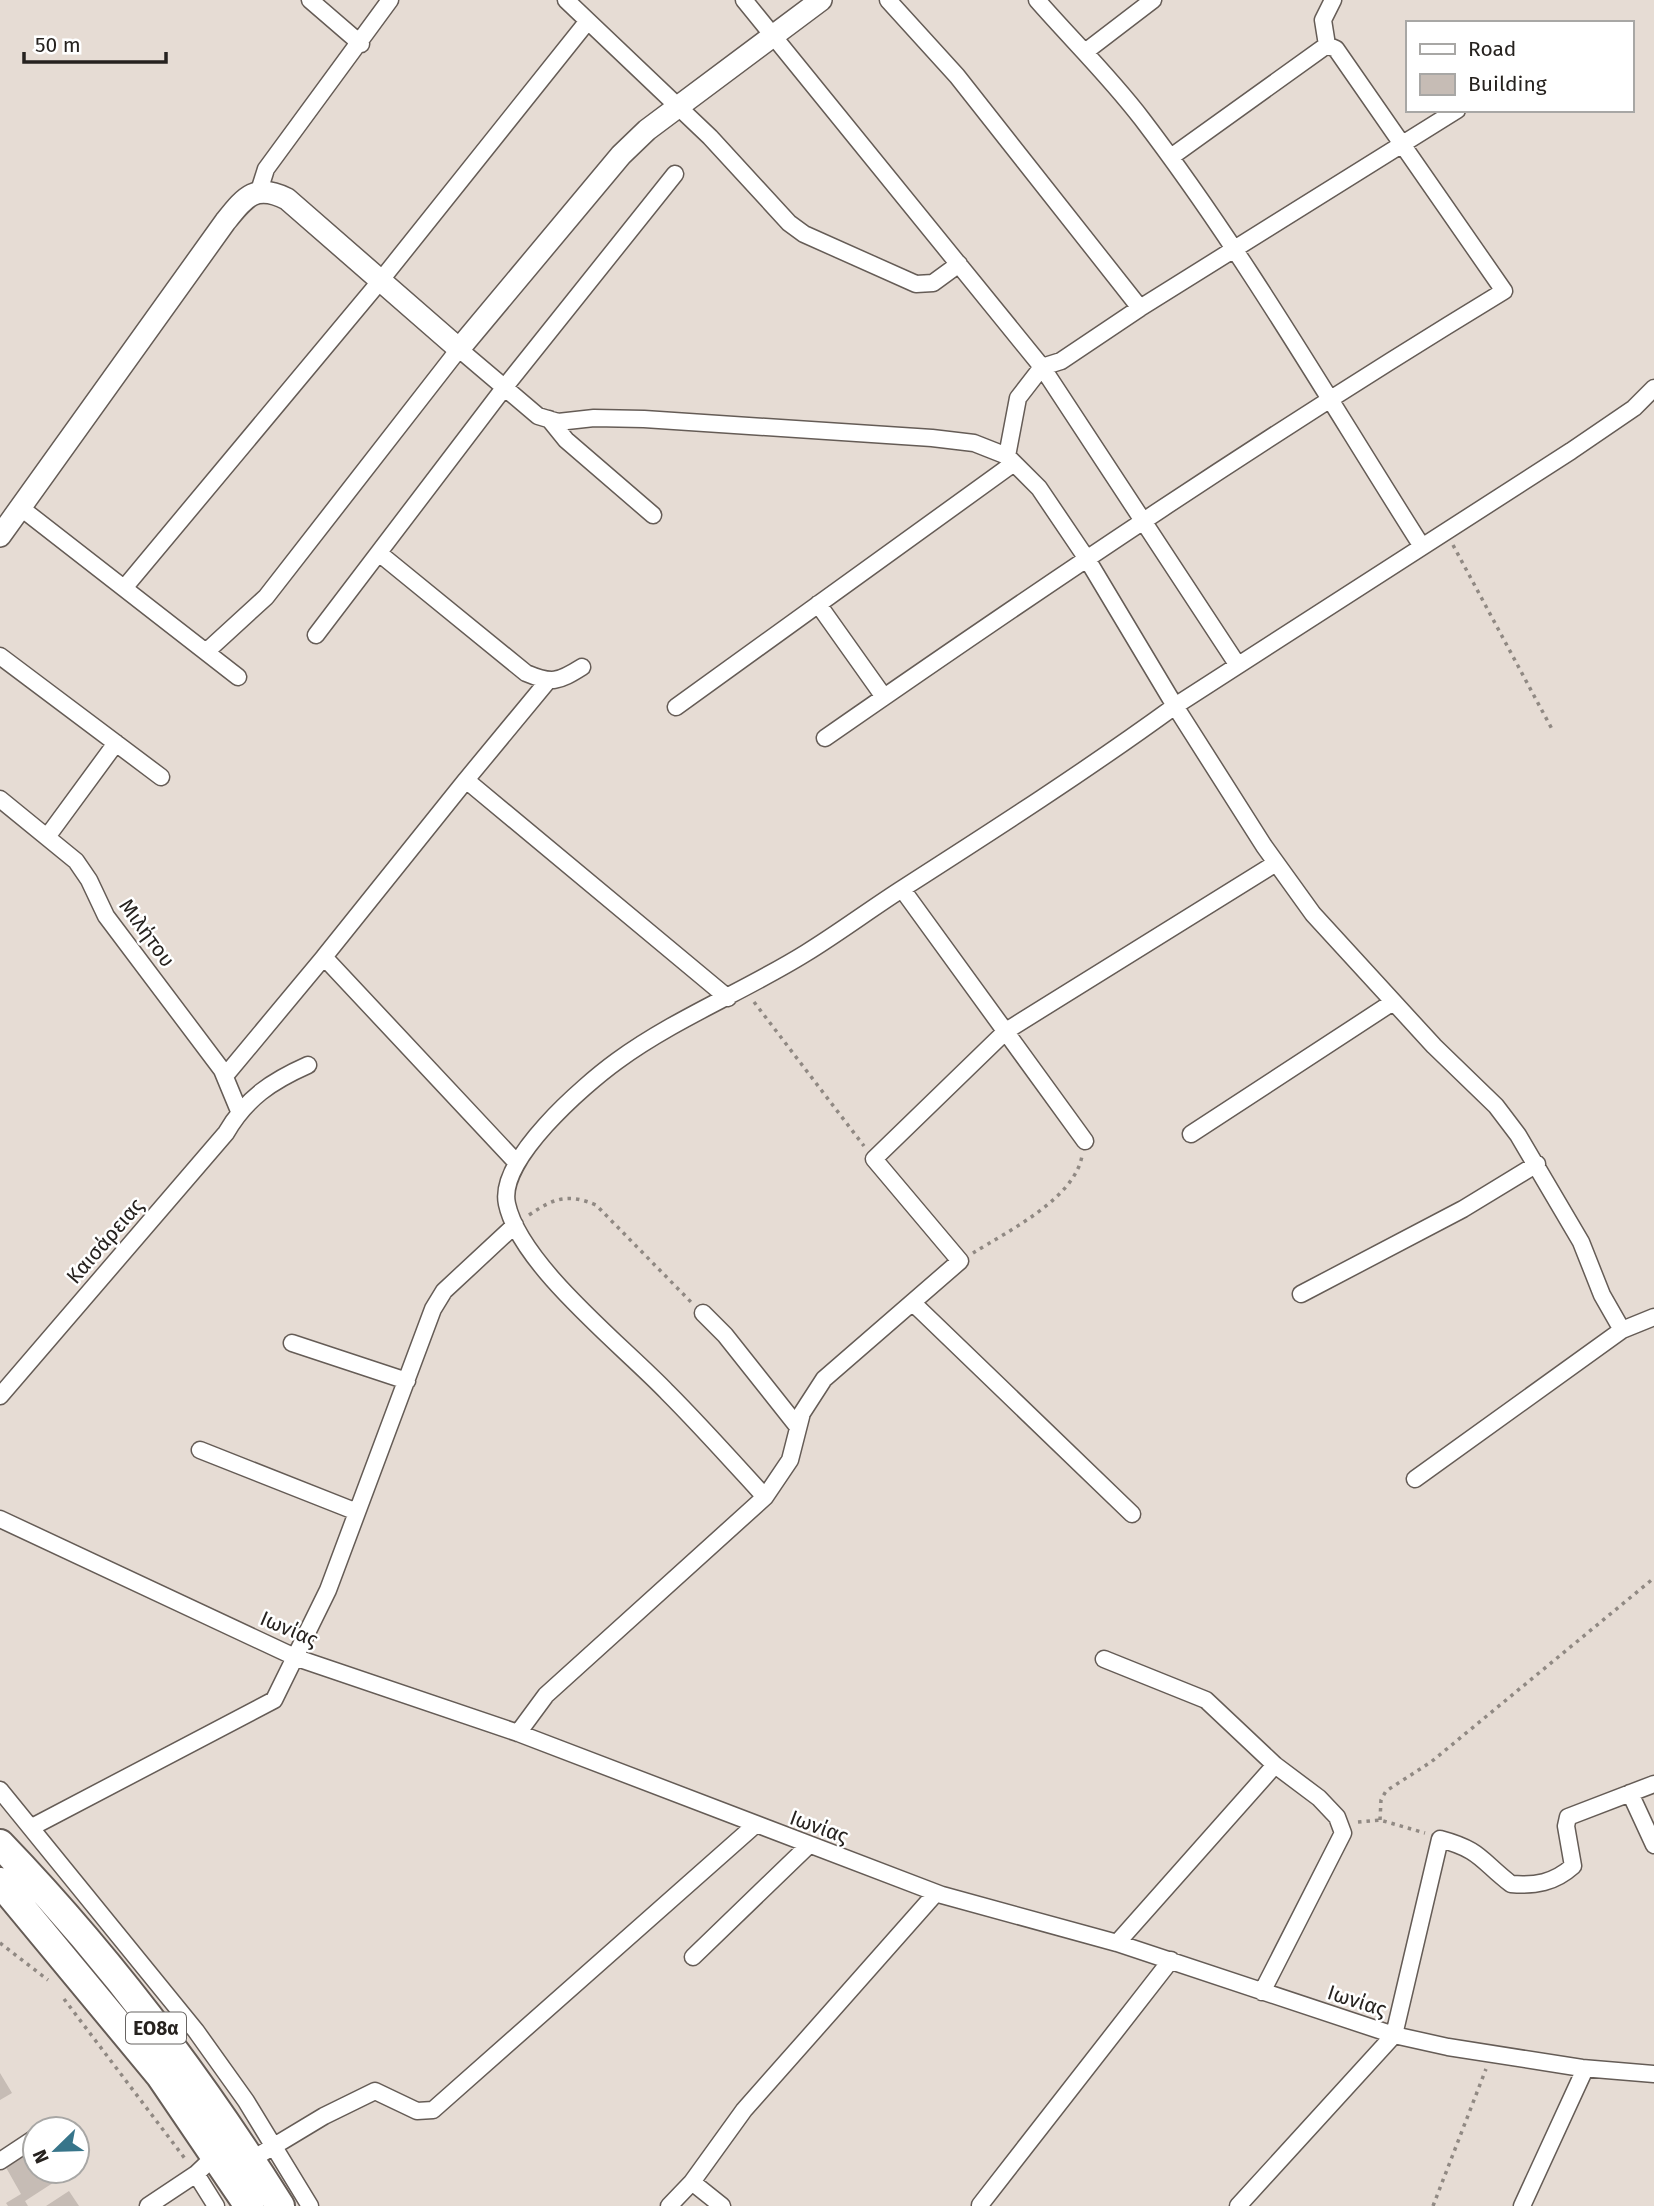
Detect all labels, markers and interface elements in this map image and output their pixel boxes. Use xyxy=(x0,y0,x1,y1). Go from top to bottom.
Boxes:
scale bar xyxy=(24,21,166,65)
legend xyxy=(1406,21,1633,112)
text: 50 m xyxy=(35,32,81,58)
text: Road xyxy=(1468,36,1516,62)
text: Building xyxy=(1468,71,1547,97)
street label: Μιλήτου xyxy=(114,894,180,972)
street label: Καισάρειας xyxy=(61,1193,149,1289)
street label: Ιωνίας xyxy=(256,1605,322,1653)
street label: Ιωνίας xyxy=(786,1804,852,1850)
street label: Ιωνίας xyxy=(1324,1979,1390,2023)
road number: ΕΟ8α xyxy=(126,2012,186,2044)
north arrow xyxy=(21,2115,91,2185)
text: N xyxy=(28,2146,54,2167)

